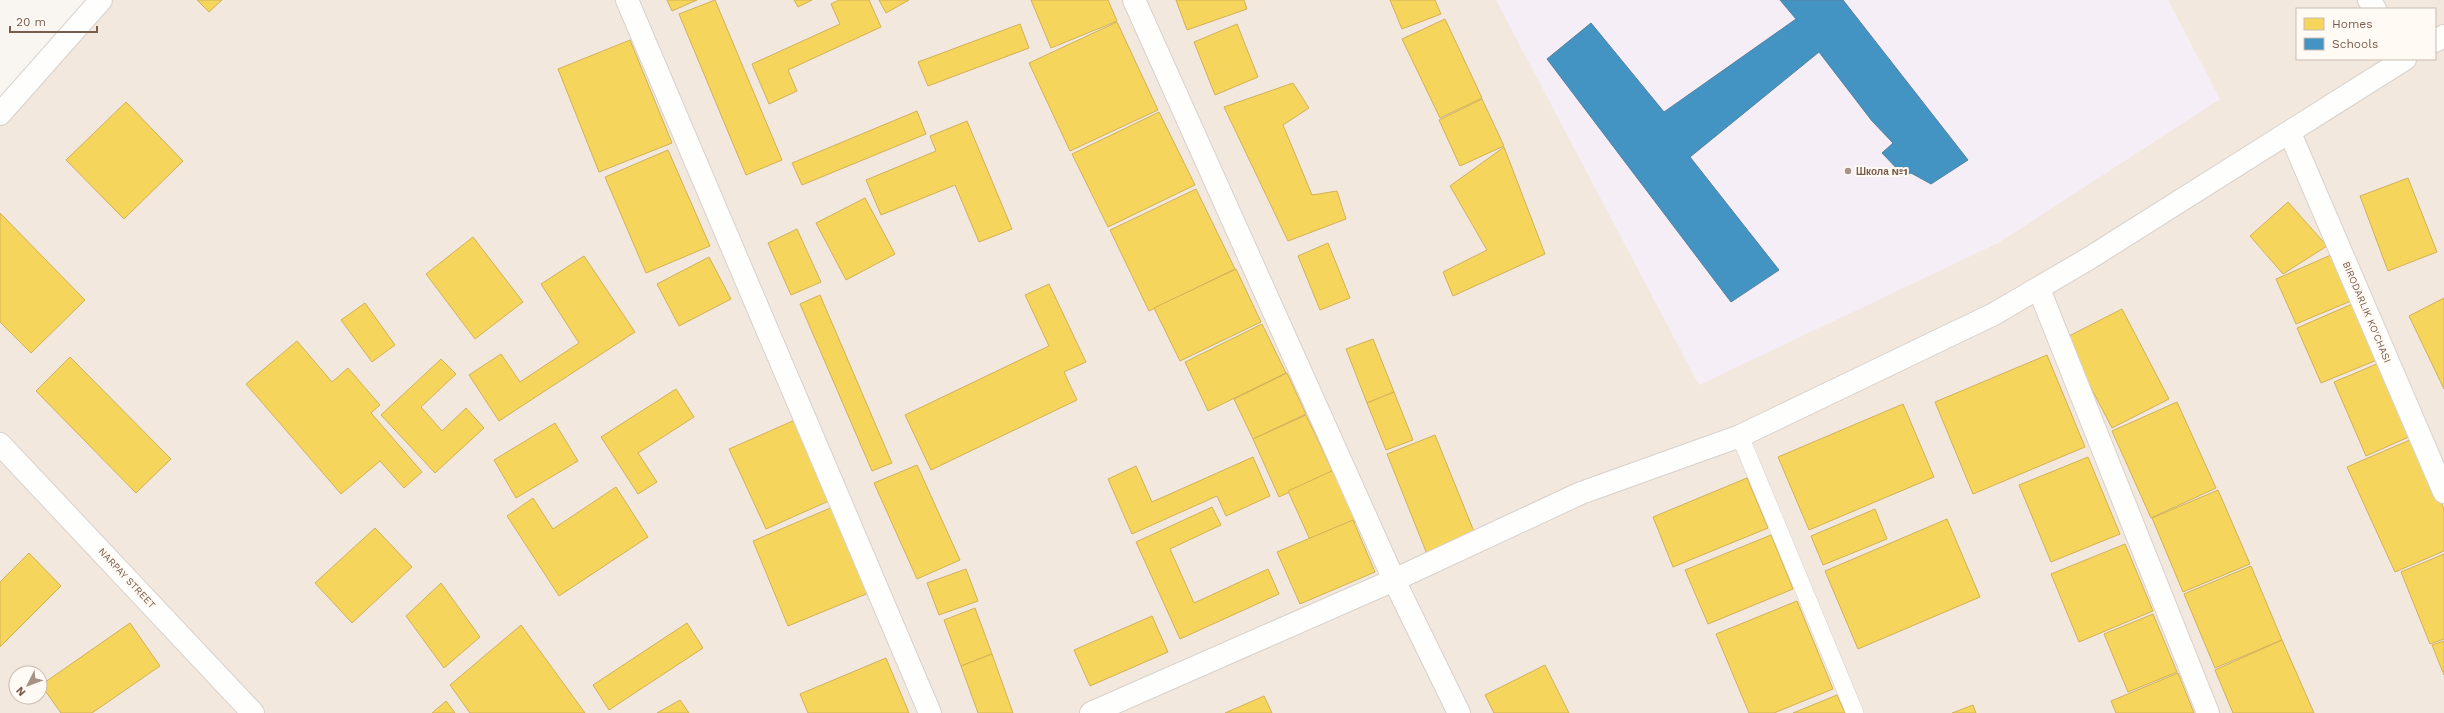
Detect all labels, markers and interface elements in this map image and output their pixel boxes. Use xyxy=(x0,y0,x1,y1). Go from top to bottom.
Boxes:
scale bar xyxy=(10,8,97,34)
legend xyxy=(2296,8,2436,60)
text: 20 m xyxy=(16,15,46,29)
text: Homes xyxy=(2332,17,2373,31)
text: Schools xyxy=(2332,37,2378,51)
marker: Школа №1 xyxy=(1843,166,1853,176)
place label: Школа №1 xyxy=(1856,166,1908,177)
street label: BIRODARLIK KO'CHASI xyxy=(2341,260,2393,364)
street label: NARPAY STREET xyxy=(96,546,158,610)
north arrow xyxy=(8,665,48,705)
text: N xyxy=(13,684,28,699)

